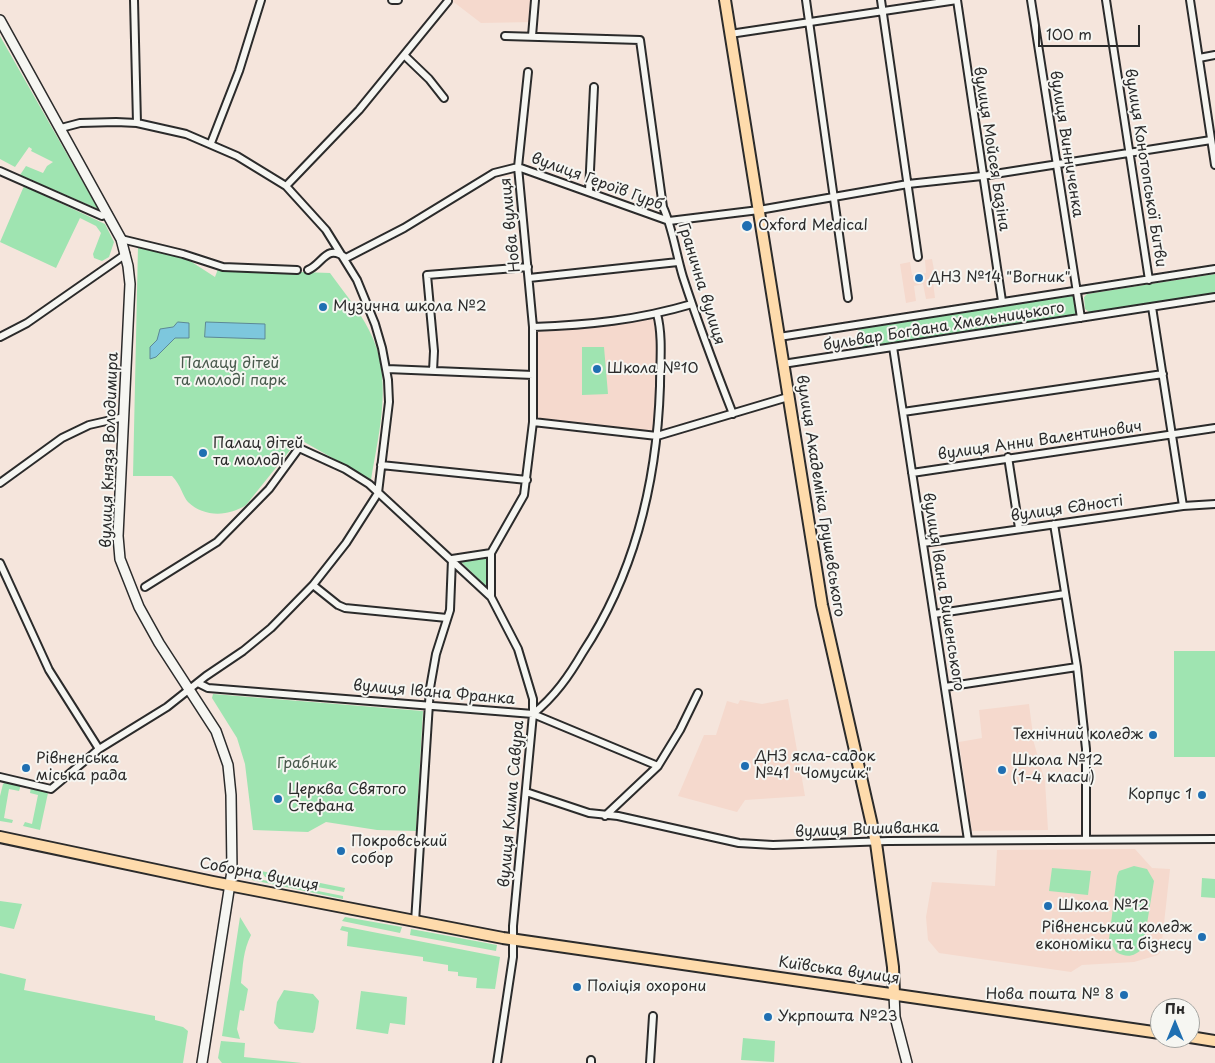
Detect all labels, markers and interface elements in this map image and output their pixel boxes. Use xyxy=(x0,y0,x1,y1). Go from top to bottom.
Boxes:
scale bar xyxy=(1040,15,1142,47)
text: 100 m xyxy=(1046,22,1092,45)
street label: вулиця Мойсея Базіна xyxy=(969,65,1013,233)
street label: вулиця Конотопської Битви xyxy=(1120,67,1170,269)
street label: вулиця Винниченка xyxy=(1046,69,1086,219)
street label: вулиця Героїв Гурб xyxy=(529,150,665,214)
street label: Нова вулиця xyxy=(497,177,525,273)
place label: Oxford Medical xyxy=(758,217,868,235)
marker: Oxford Medical xyxy=(740,219,754,233)
street label: Гранична вулиця xyxy=(674,221,728,347)
place label: ДНЗ №14 "Вогник" xyxy=(929,269,1071,287)
marker: ДНЗ №14 "Вогник" xyxy=(913,272,925,284)
place label: Музична школа №2 xyxy=(333,298,486,316)
street label: бульвар Богдана Хмельницького xyxy=(822,299,1066,355)
marker: Музична школа №2 xyxy=(317,301,329,313)
street label: вулиця Князя Володимира xyxy=(98,352,122,548)
park label: Палацу дітей та молоді парк xyxy=(174,355,286,390)
place label: Школа №10 xyxy=(607,360,698,378)
marker: Школа №10 xyxy=(591,363,603,375)
street label: вулиця Академіка Грушевського xyxy=(792,374,848,618)
street label: вулиця Анни Валентинович xyxy=(937,418,1143,464)
place label: Палац дітей та молоді xyxy=(213,435,303,470)
marker: Палац дітей та молоді xyxy=(197,447,209,459)
street label: вулиця Івана Вишенського xyxy=(918,492,968,692)
street label: вулиця Єдності xyxy=(1010,492,1124,526)
street label: вулиця Івана Франка xyxy=(352,677,516,709)
street label: вулиця Клима Савура xyxy=(496,720,528,888)
place label: Технічний коледж xyxy=(1013,726,1143,744)
marker: Технічний коледж xyxy=(1147,729,1159,741)
place label: ДНЗ ясла-садок №41 "Чомусик" xyxy=(755,748,875,783)
place label: Рівненська міська рада xyxy=(36,750,127,785)
place label: Школа №12 (1-4 класи) xyxy=(1012,752,1103,787)
park label: Грабник xyxy=(277,755,337,773)
marker: ДНЗ ясла-садок №41 "Чомусик" xyxy=(739,760,751,772)
marker: Рівненська міська рада xyxy=(20,762,32,774)
marker: Школа №12 (1-4 класи) xyxy=(996,764,1008,776)
place label: Церква Святого Стефана xyxy=(288,781,406,816)
place label: Корпус 1 xyxy=(1128,786,1192,804)
marker: Корпус 1 xyxy=(1196,789,1208,801)
marker: Церква Святого Стефана xyxy=(272,793,284,805)
street label: вулиця Вишиванка xyxy=(795,818,939,842)
place label: Покровський собор xyxy=(351,833,447,868)
marker: Покровський собор xyxy=(335,845,347,857)
street label: Соборна вулиця xyxy=(198,855,320,895)
place label: Школа №12 xyxy=(1058,897,1149,915)
marker: Школа №12 xyxy=(1042,900,1054,912)
place label: Рівненський коледж економіки та бізнесу xyxy=(1036,919,1192,954)
marker: Рівненський коледж економіки та бізнесу xyxy=(1196,931,1208,943)
street label: Київська вулиця xyxy=(777,954,901,988)
place label: Поліцiя охорони xyxy=(587,978,706,996)
marker: Поліцiя охорони xyxy=(571,981,583,993)
place label: Нова пошта № 8 xyxy=(986,986,1114,1004)
marker: Нова пошта № 8 xyxy=(1118,989,1130,1001)
north arrow xyxy=(1150,998,1200,1048)
text: Пн xyxy=(1165,998,1185,1019)
place label: Укрпошта №23 xyxy=(778,1008,898,1026)
marker: Укрпошта №23 xyxy=(762,1011,774,1023)

